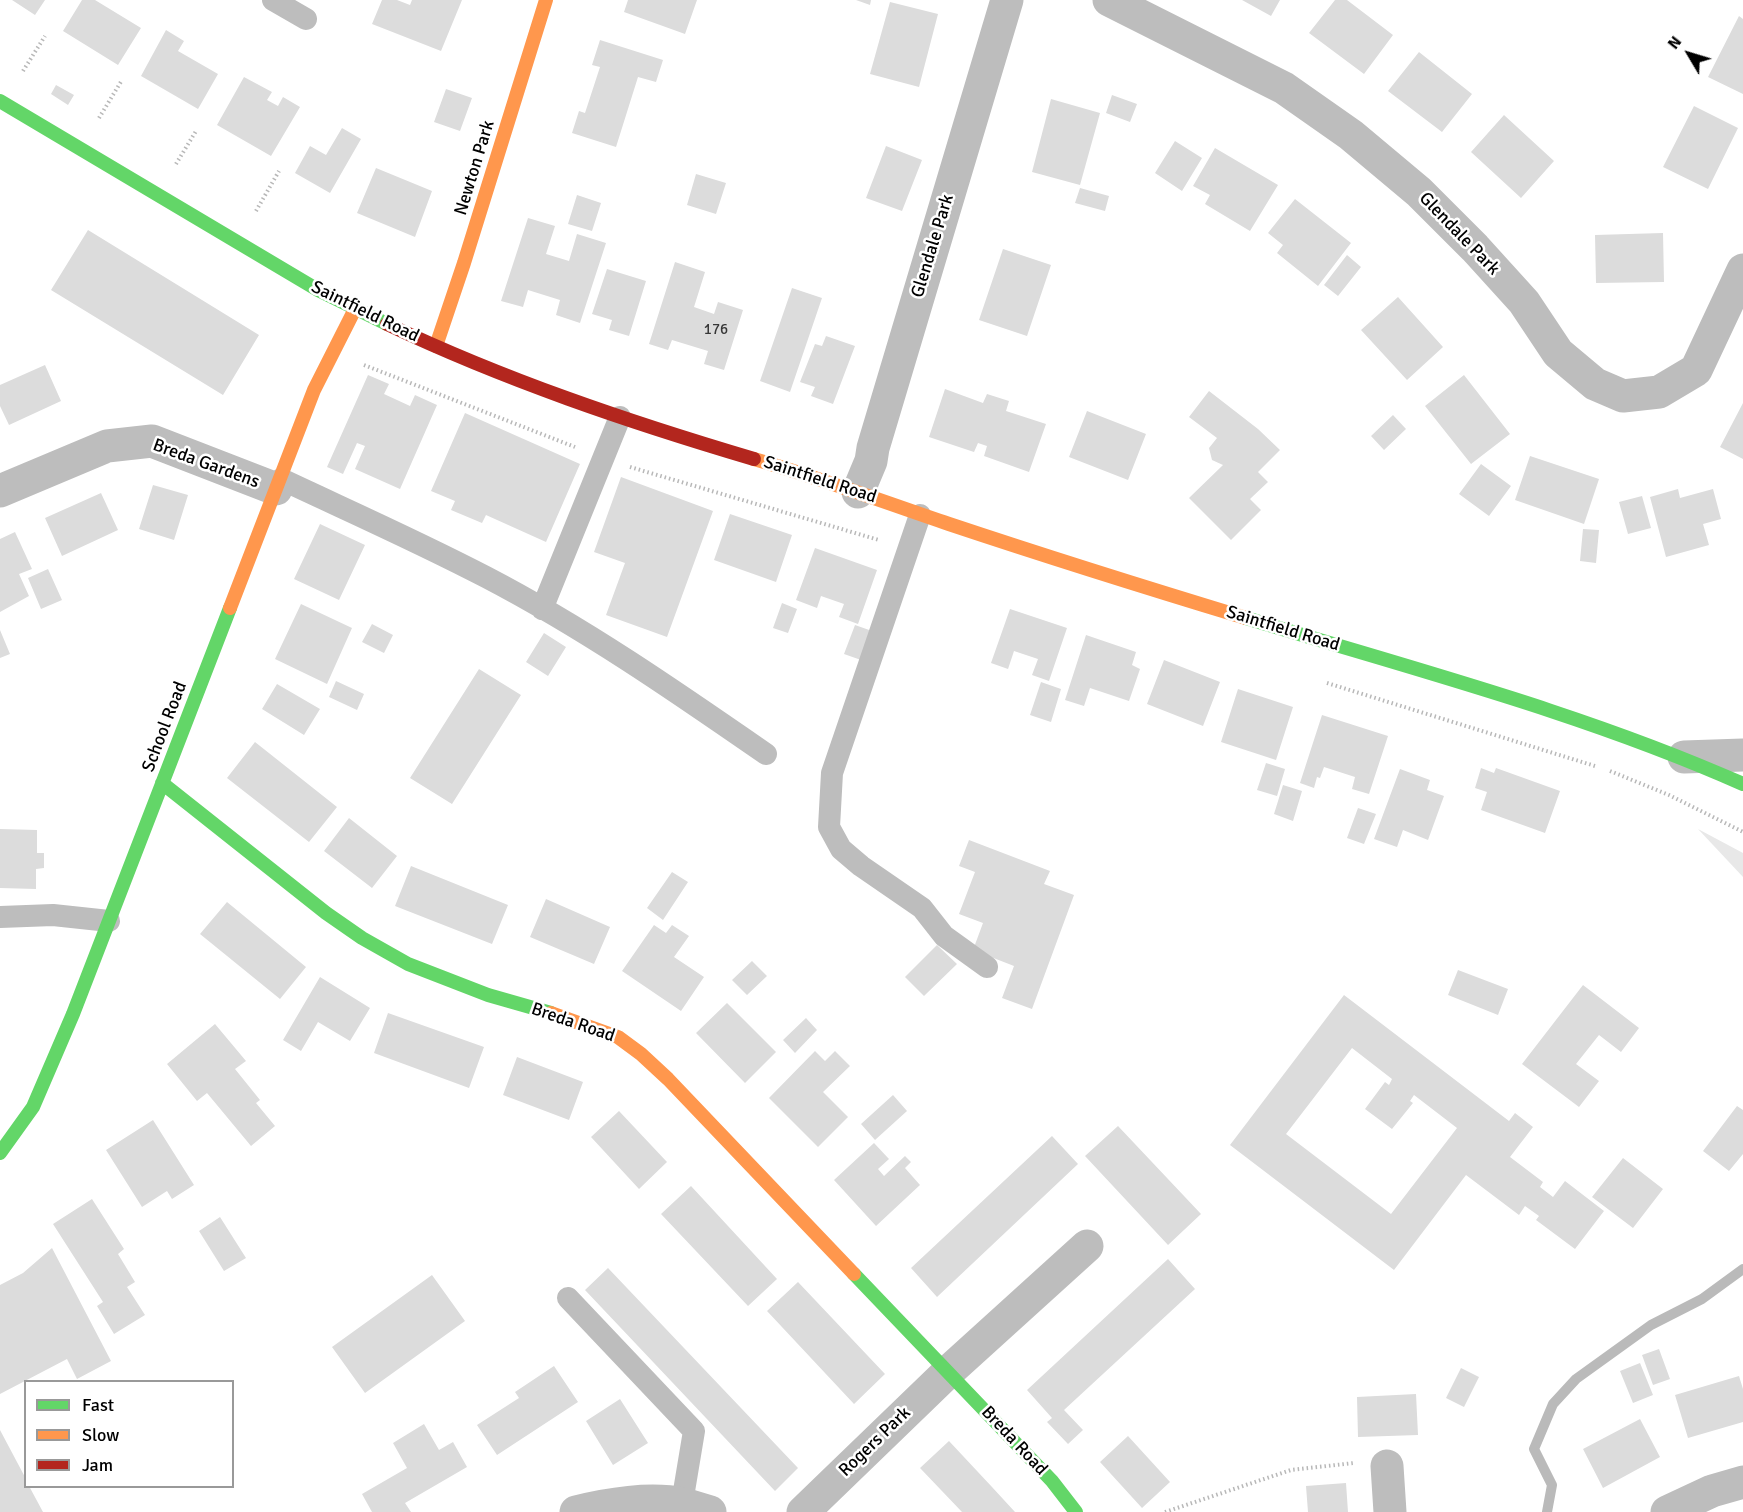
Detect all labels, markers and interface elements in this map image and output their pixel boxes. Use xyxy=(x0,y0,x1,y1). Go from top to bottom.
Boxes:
north arrow xyxy=(1659,24,1719,84)
text: N xyxy=(1664,32,1686,53)
street label: Newton Park xyxy=(450,118,500,218)
street label: Glendale Park xyxy=(1414,188,1504,280)
street label: Glendale Park xyxy=(907,192,959,300)
street label: Saintfield Road xyxy=(308,277,422,347)
house number: 176 xyxy=(704,321,728,339)
street label: Breda Gardens xyxy=(150,435,262,493)
street label: Saintfield Road xyxy=(761,452,879,508)
street label: Saintfield Road xyxy=(1224,602,1342,656)
street label: School Road xyxy=(138,679,192,775)
street label: Breda Road xyxy=(528,999,618,1047)
legend xyxy=(24,1380,234,1488)
text: Fast xyxy=(82,1394,114,1416)
street label: Rogers Park xyxy=(835,1402,915,1482)
street label: Breda Road xyxy=(976,1402,1052,1480)
text: Slow xyxy=(82,1424,119,1446)
text: Jam xyxy=(82,1454,113,1476)

